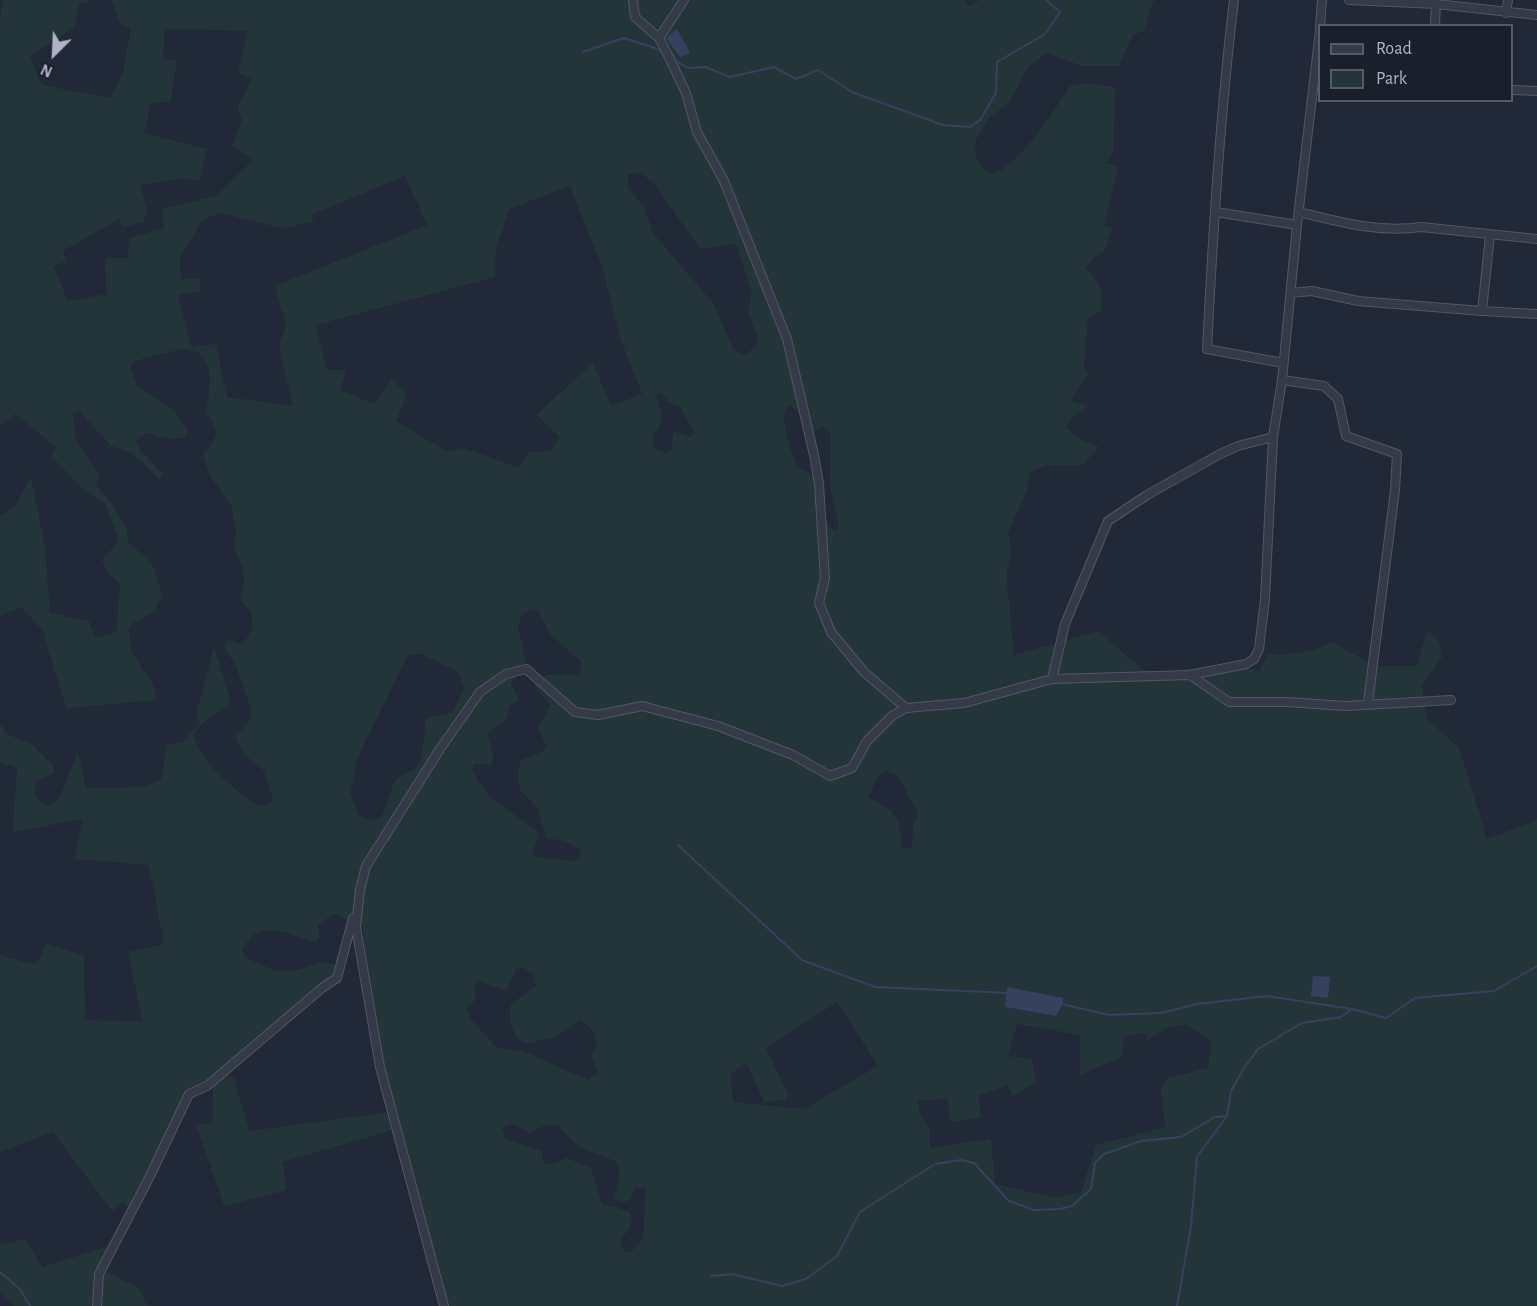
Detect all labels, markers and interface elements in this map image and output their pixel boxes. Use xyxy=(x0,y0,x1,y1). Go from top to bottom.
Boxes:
north arrow xyxy=(24,24,84,84)
legend xyxy=(1318,24,1513,102)
text: Road xyxy=(1376,40,1412,58)
text: N xyxy=(38,61,55,80)
text: Park xyxy=(1376,70,1407,88)

